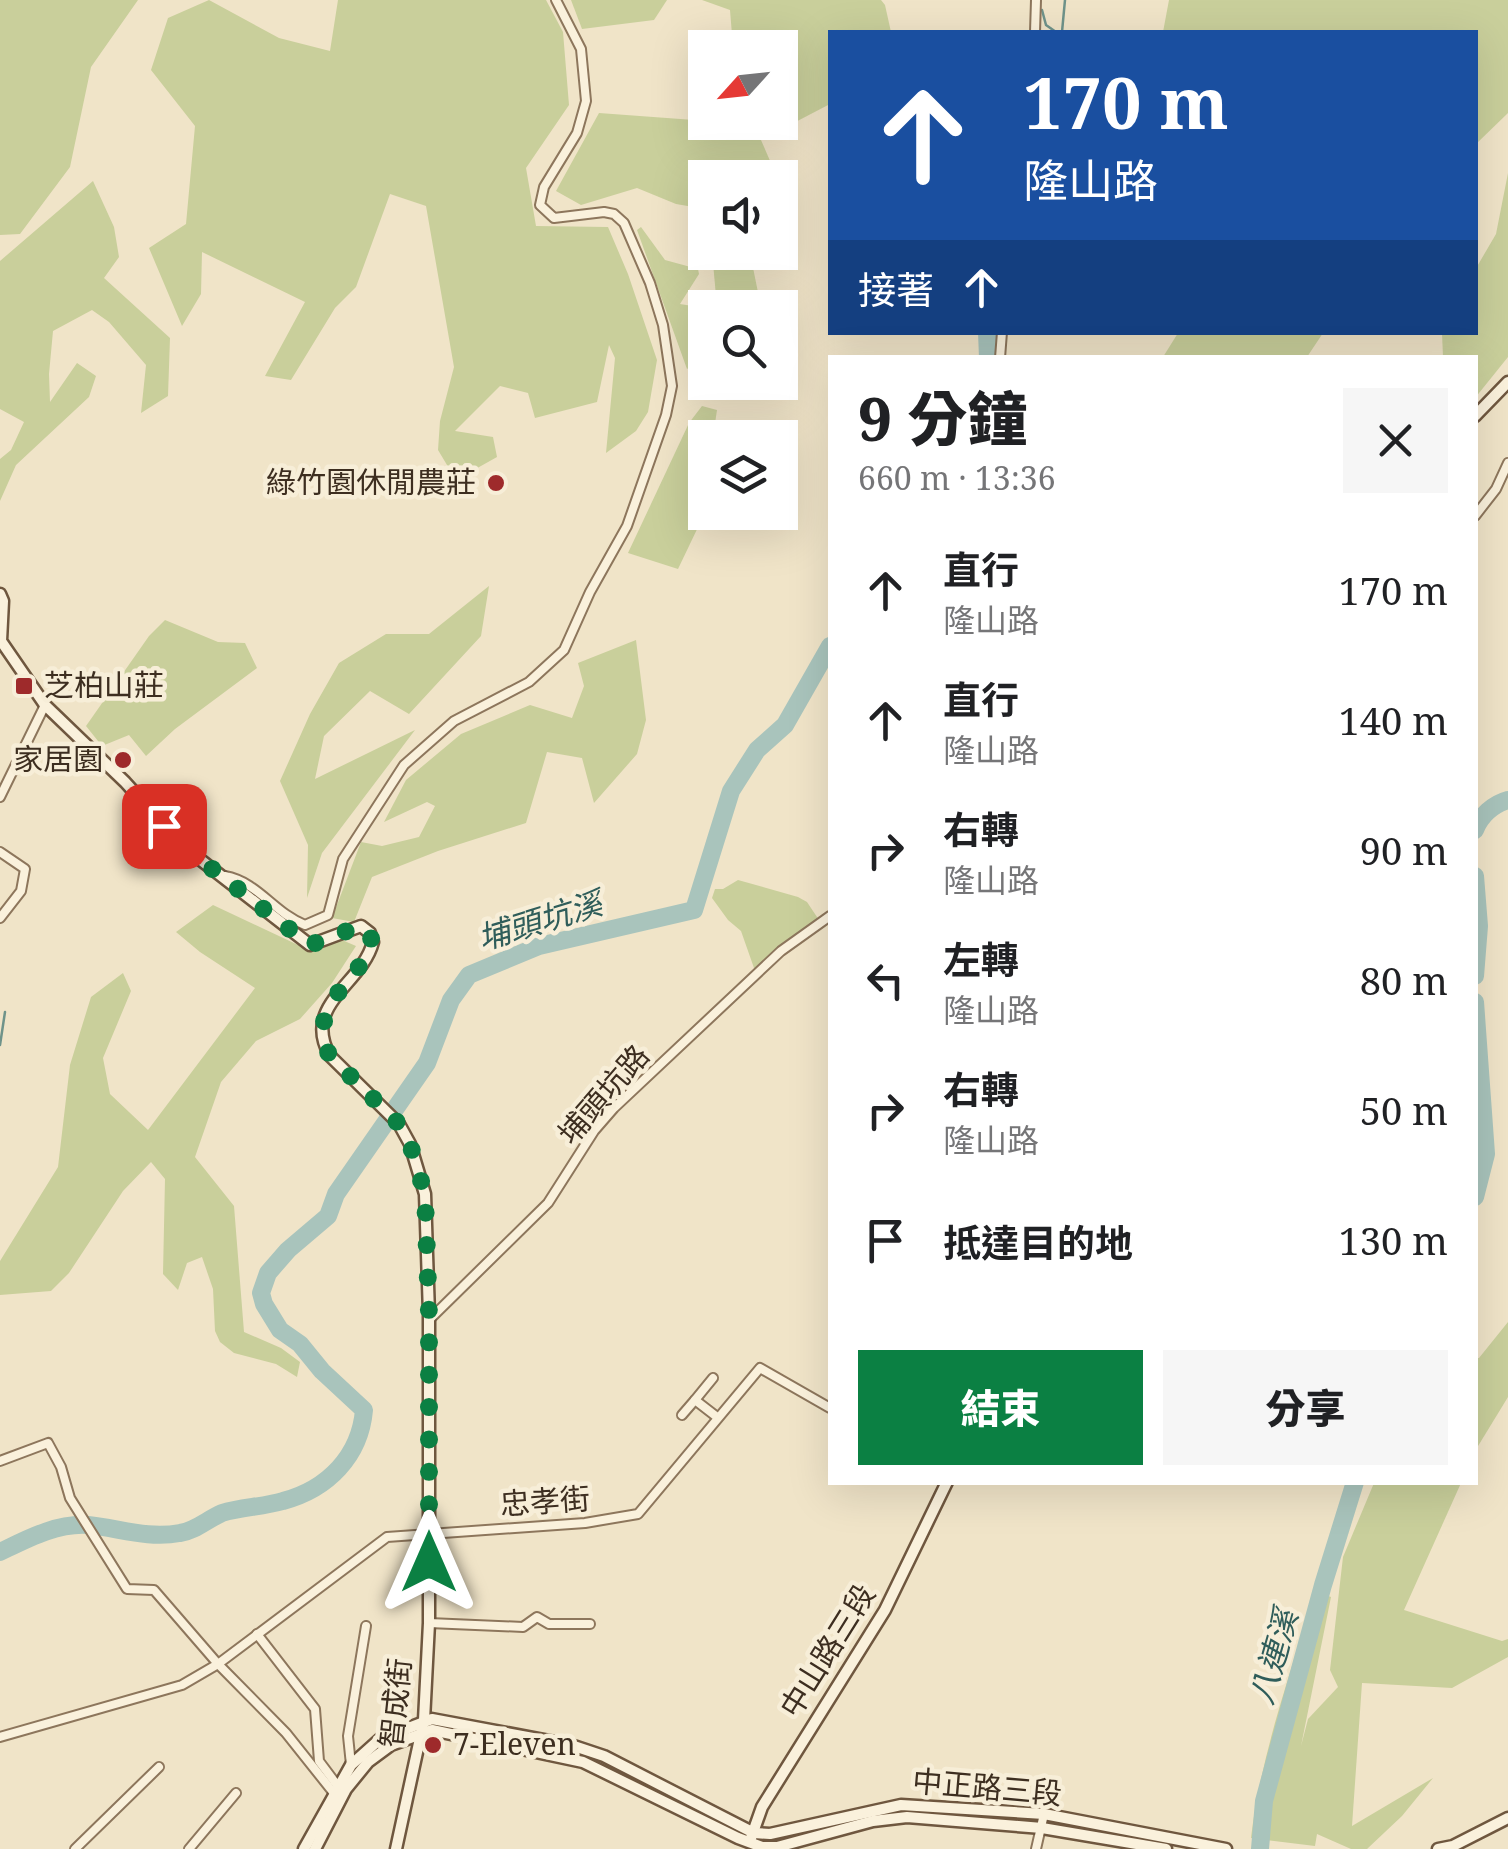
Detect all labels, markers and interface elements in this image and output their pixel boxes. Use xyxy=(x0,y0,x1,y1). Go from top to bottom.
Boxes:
north arrow xyxy=(688,30,798,140)
map controls xyxy=(688,30,798,530)
text: 170 m xyxy=(1023,54,1229,150)
icon: ahead xyxy=(858,70,988,200)
text: 隆山路 xyxy=(1023,149,1158,210)
button: sound xyxy=(688,160,798,270)
icon: ahead xyxy=(954,260,1009,315)
text: 接著 xyxy=(858,263,934,315)
button: search xyxy=(688,290,798,400)
text: 9 分鐘 xyxy=(858,377,1028,459)
button: close xyxy=(1343,388,1448,493)
button: layers xyxy=(688,420,798,530)
text: 660 m · 13:36 xyxy=(858,456,1056,499)
place label: 綠竹園休閒農莊 xyxy=(266,461,476,502)
marker: 綠竹園休閒農莊 xyxy=(485,472,507,494)
text: 直行 xyxy=(943,543,1019,595)
icon: ahead xyxy=(858,563,913,618)
text: 170 m xyxy=(1338,564,1448,616)
text: 隆山路 xyxy=(943,598,1039,641)
place label: 芝柏山莊 xyxy=(44,664,164,705)
text: 直行 xyxy=(943,673,1019,725)
marker: 芝柏山莊 xyxy=(13,675,35,697)
icon: ahead xyxy=(858,693,913,748)
text: 140 m xyxy=(1338,694,1448,746)
text: 隆山路 xyxy=(943,728,1039,771)
place label: 家居園 xyxy=(13,738,103,779)
marker: 家居園 xyxy=(112,749,134,771)
pin xyxy=(122,784,207,869)
icon: arrive xyxy=(137,799,192,854)
text: 右轉 xyxy=(943,803,1019,855)
icon: right xyxy=(858,823,913,878)
text: 90 m xyxy=(1360,824,1448,876)
text: 隆山路 xyxy=(943,858,1039,901)
water label: 埔頭坑溪 xyxy=(472,879,611,959)
text: 左轉 xyxy=(943,933,1019,985)
icon: left xyxy=(858,953,913,1008)
text: 80 m xyxy=(1360,954,1448,1006)
text: 隆山路 xyxy=(943,988,1039,1031)
street label: 埔頭坑路 xyxy=(548,1035,658,1153)
text: 右轉 xyxy=(943,1063,1019,1115)
icon: right xyxy=(858,1083,913,1138)
text: 50 m xyxy=(1360,1084,1448,1136)
text: 隆山路 xyxy=(943,1118,1039,1161)
icon: arrive xyxy=(858,1213,913,1268)
text: 130 m xyxy=(1338,1214,1448,1266)
text: 抵達目的地 xyxy=(943,1216,1133,1268)
button: 結束 xyxy=(858,1350,1143,1465)
button: 分享 xyxy=(1163,1350,1448,1465)
street label: 忠孝街 xyxy=(499,1477,591,1524)
position arrow xyxy=(377,1510,481,1614)
street label: 中山路三段 xyxy=(770,1576,884,1725)
water label: 八連溪 xyxy=(1239,1601,1308,1709)
street label: 智成街 xyxy=(369,1656,420,1750)
place label: 7-Eleven xyxy=(453,1723,576,1764)
marker: 7-Eleven xyxy=(422,1734,444,1756)
street label: 中正路三段 xyxy=(911,1760,1064,1813)

